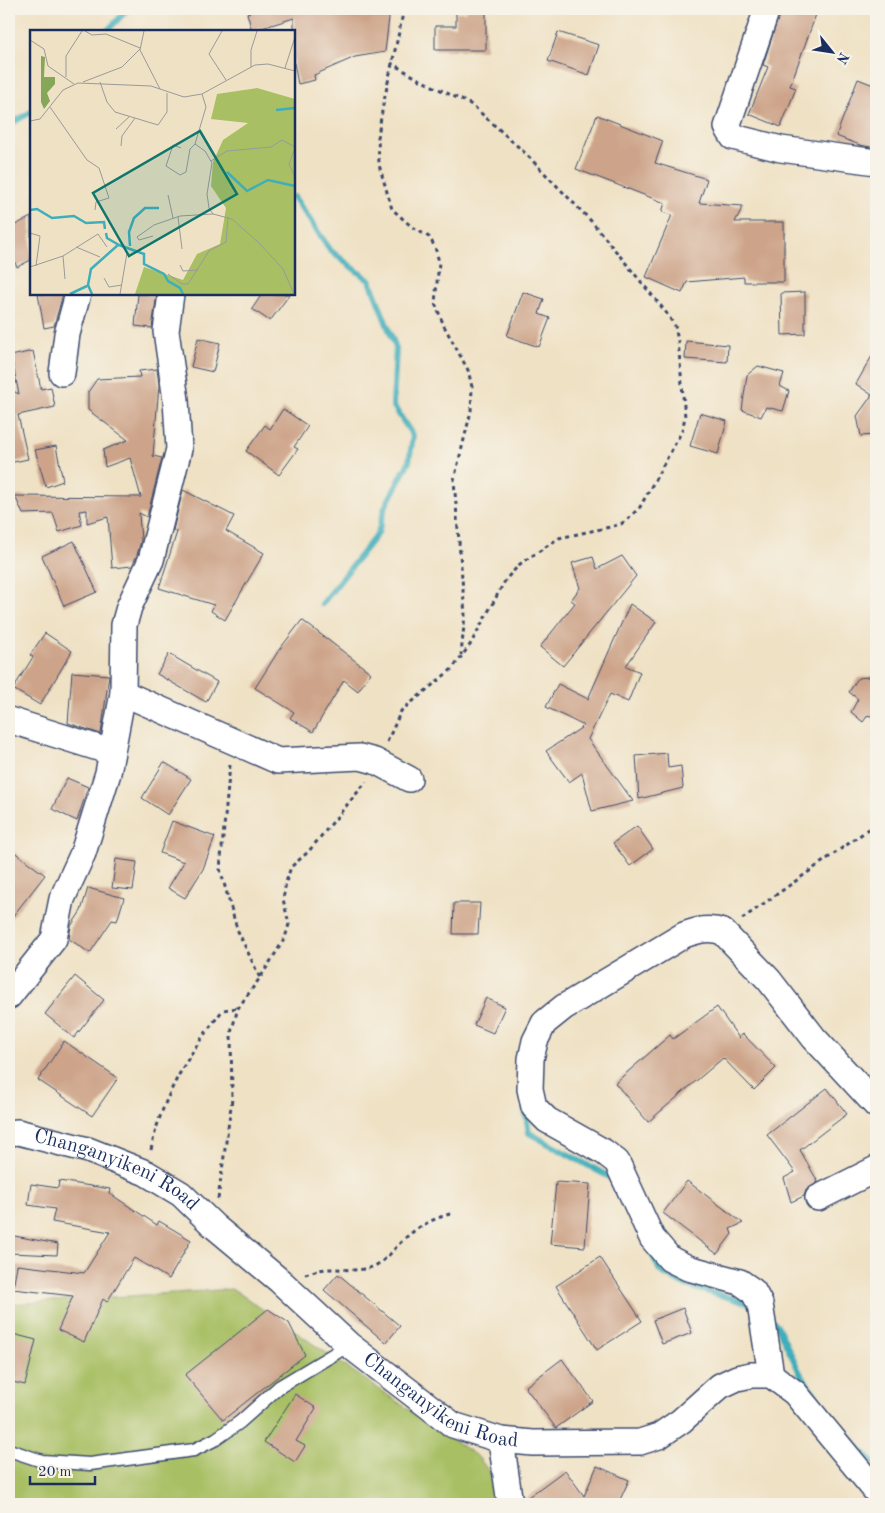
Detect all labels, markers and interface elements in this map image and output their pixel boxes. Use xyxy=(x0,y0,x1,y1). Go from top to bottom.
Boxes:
north arrow xyxy=(808,28,858,78)
inset map xyxy=(30,30,295,295)
text: N xyxy=(834,50,851,66)
street label: Changanyikeni Road xyxy=(32,1126,202,1215)
street label: Changanyikeni Road xyxy=(359,1349,519,1452)
scale bar xyxy=(30,1453,95,1485)
text: 20 m xyxy=(38,1465,72,1480)

